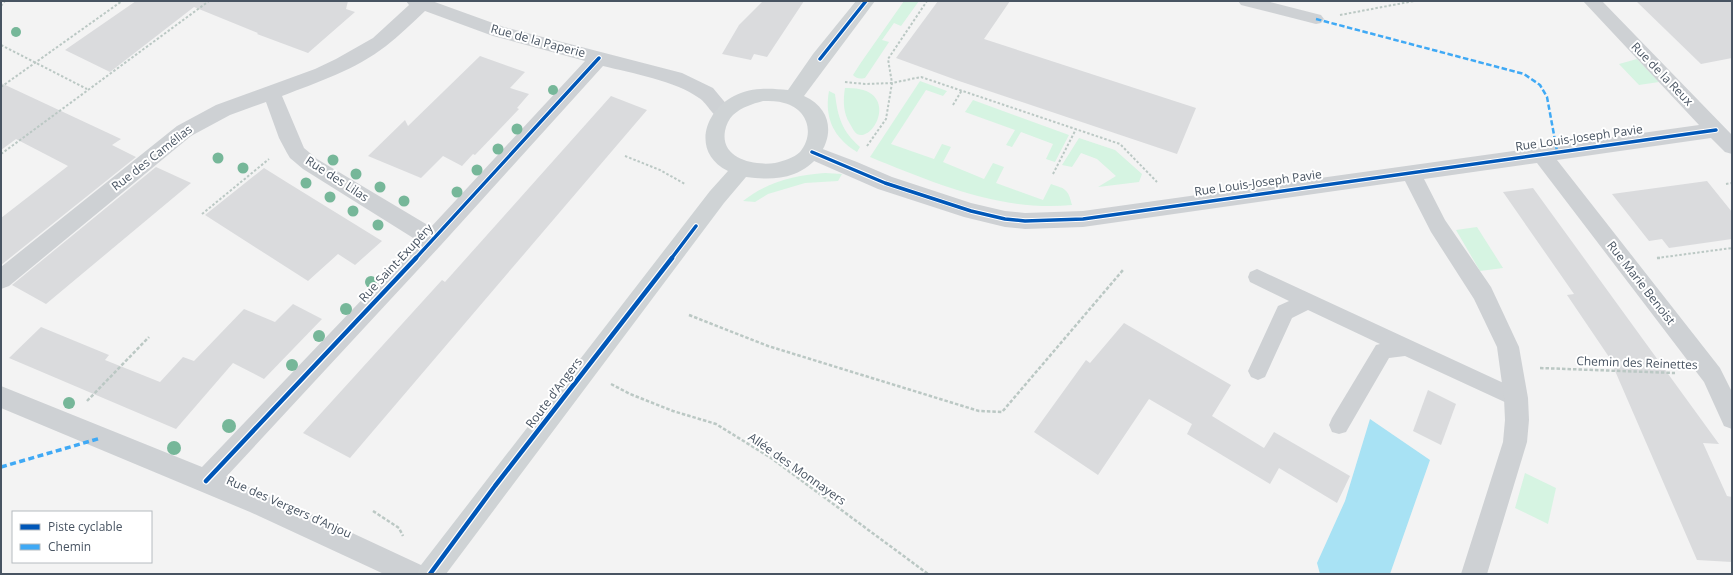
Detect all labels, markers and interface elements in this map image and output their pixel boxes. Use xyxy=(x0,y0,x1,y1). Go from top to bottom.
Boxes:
street label: Rue de la Paperie xyxy=(489,20,588,61)
street label: Rue de la Reux xyxy=(1628,38,1698,110)
street label: Rue Louis-Joseph Pavie xyxy=(1514,120,1644,155)
street label: Rue des Camélias xyxy=(108,121,196,194)
street label: Rue des Lilas xyxy=(302,152,372,206)
street label: Rue Louis-Joseph Pavie xyxy=(1193,165,1323,200)
street label: Rue Saint-Exupéry xyxy=(355,219,437,306)
street label: Rue Marie Benoist xyxy=(1603,237,1679,328)
street label: Chemin des Reinettes xyxy=(1576,352,1698,373)
street label: Route d’Angers xyxy=(521,354,586,431)
street label: Allée des Monnayers xyxy=(745,428,850,509)
street label: Rue des Vergers d’Anjou xyxy=(224,471,354,542)
legend xyxy=(12,511,152,563)
text: Piste cyclable xyxy=(48,518,123,535)
text: Chemin xyxy=(48,538,91,555)

